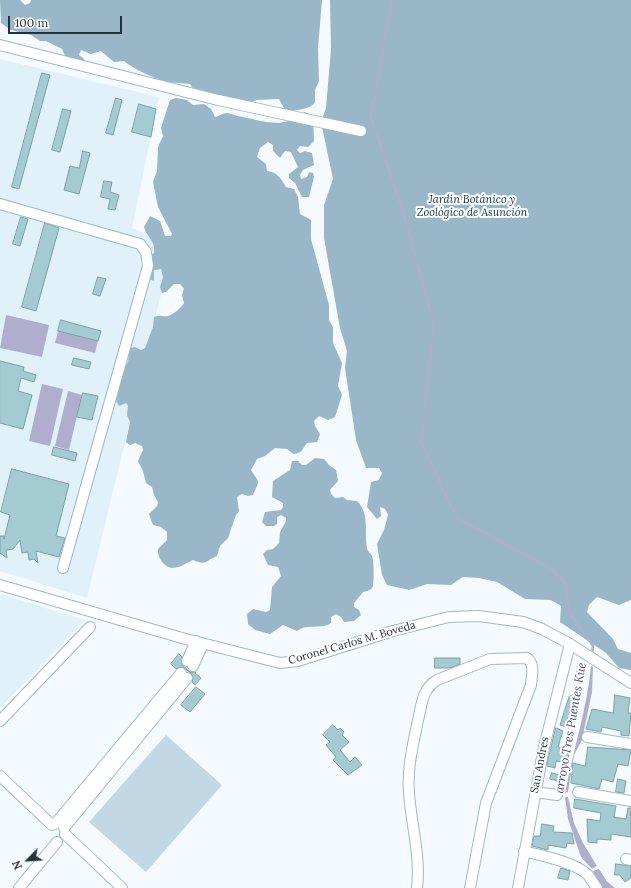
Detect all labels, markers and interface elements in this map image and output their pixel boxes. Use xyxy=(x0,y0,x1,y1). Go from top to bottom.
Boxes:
scale bar xyxy=(10,8,124,34)
text: 100 m xyxy=(15,15,48,30)
park label: Jardín Botánico y Zoológico de Asunción xyxy=(417,193,527,219)
street label: Coronel Carlos M. Boveda xyxy=(287,618,417,668)
water label: arroyo Tres Puentes Kue xyxy=(552,662,590,794)
street label: San Andres xyxy=(528,736,552,794)
north arrow xyxy=(8,840,48,880)
text: N xyxy=(9,858,25,872)

